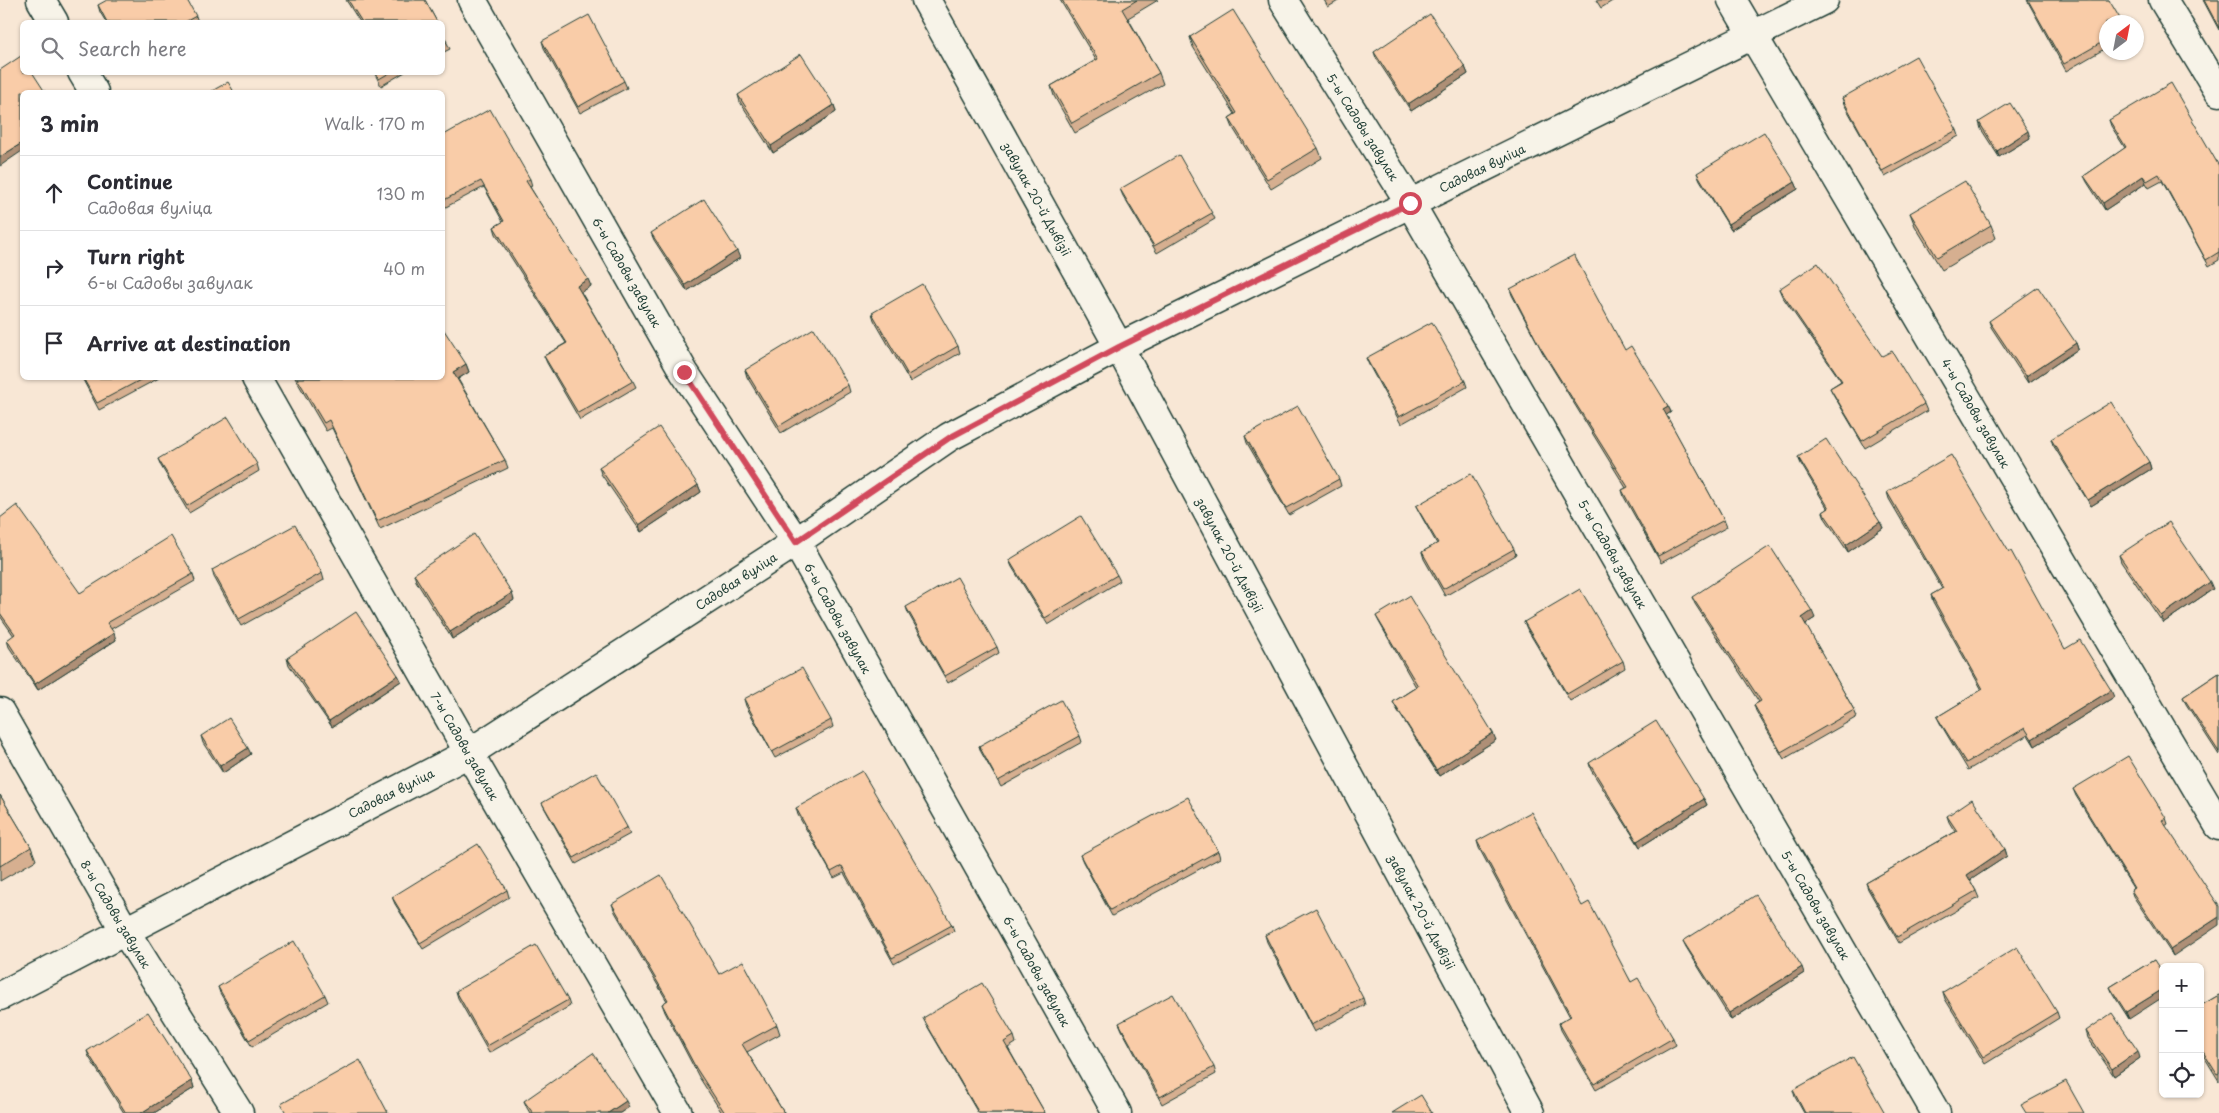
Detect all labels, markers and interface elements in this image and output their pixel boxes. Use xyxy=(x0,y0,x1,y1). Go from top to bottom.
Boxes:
north arrow xyxy=(2099,15,2144,60)
search box xyxy=(20,20,445,75)
icon: search xyxy=(38,34,66,62)
text: Search here xyxy=(78,34,187,62)
street label: 5-ы Садовы завулак xyxy=(1323,70,1404,185)
text: 3 min xyxy=(40,107,99,139)
text: Walk · 170 m xyxy=(324,111,425,135)
street label: завулак 20-й Дывізіі xyxy=(998,138,1076,259)
street label: Садовая вуліца xyxy=(1436,139,1529,197)
text: Continue xyxy=(87,167,173,195)
icon: ahead xyxy=(40,179,68,207)
text: 130 m xyxy=(377,181,425,205)
route start xyxy=(1399,192,1422,215)
text: Садовая вуліца xyxy=(87,195,212,219)
street label: 6-ы Садовы завулак xyxy=(588,214,666,331)
text: Turn right xyxy=(87,242,185,270)
icon: right xyxy=(40,254,68,282)
text: 40 m xyxy=(383,256,425,280)
text: 6-ы Садовы завулак xyxy=(87,270,253,294)
icon: arrive xyxy=(40,329,68,357)
text: Arrive at destination xyxy=(87,329,291,357)
street label: 4-ы Садовы завулак xyxy=(1937,355,2015,472)
route end xyxy=(673,361,696,384)
street label: завулак 20-й Дывізіі xyxy=(1192,494,1268,616)
street label: 5-ы Садовы завулак xyxy=(1574,496,1652,613)
street label: Садовая вуліца xyxy=(692,547,781,614)
street label: 6-ы Садовы завулак xyxy=(800,559,876,677)
street label: 7-ы Садовы завулак xyxy=(427,689,504,804)
street label: Садовая вуліца xyxy=(345,763,438,822)
street label: 5-ы Садовы завулак xyxy=(1777,847,1855,964)
street label: завулак 20-й Дывізіі xyxy=(1384,851,1460,973)
street label: 8-ы Садовы завулак xyxy=(77,856,156,972)
street label: 6-ы Садовы завулак xyxy=(999,912,1075,1030)
map controls xyxy=(2159,963,2204,1098)
button: + xyxy=(2159,963,2204,1008)
button: − xyxy=(2159,1008,2204,1053)
button: locate xyxy=(2159,1053,2204,1098)

